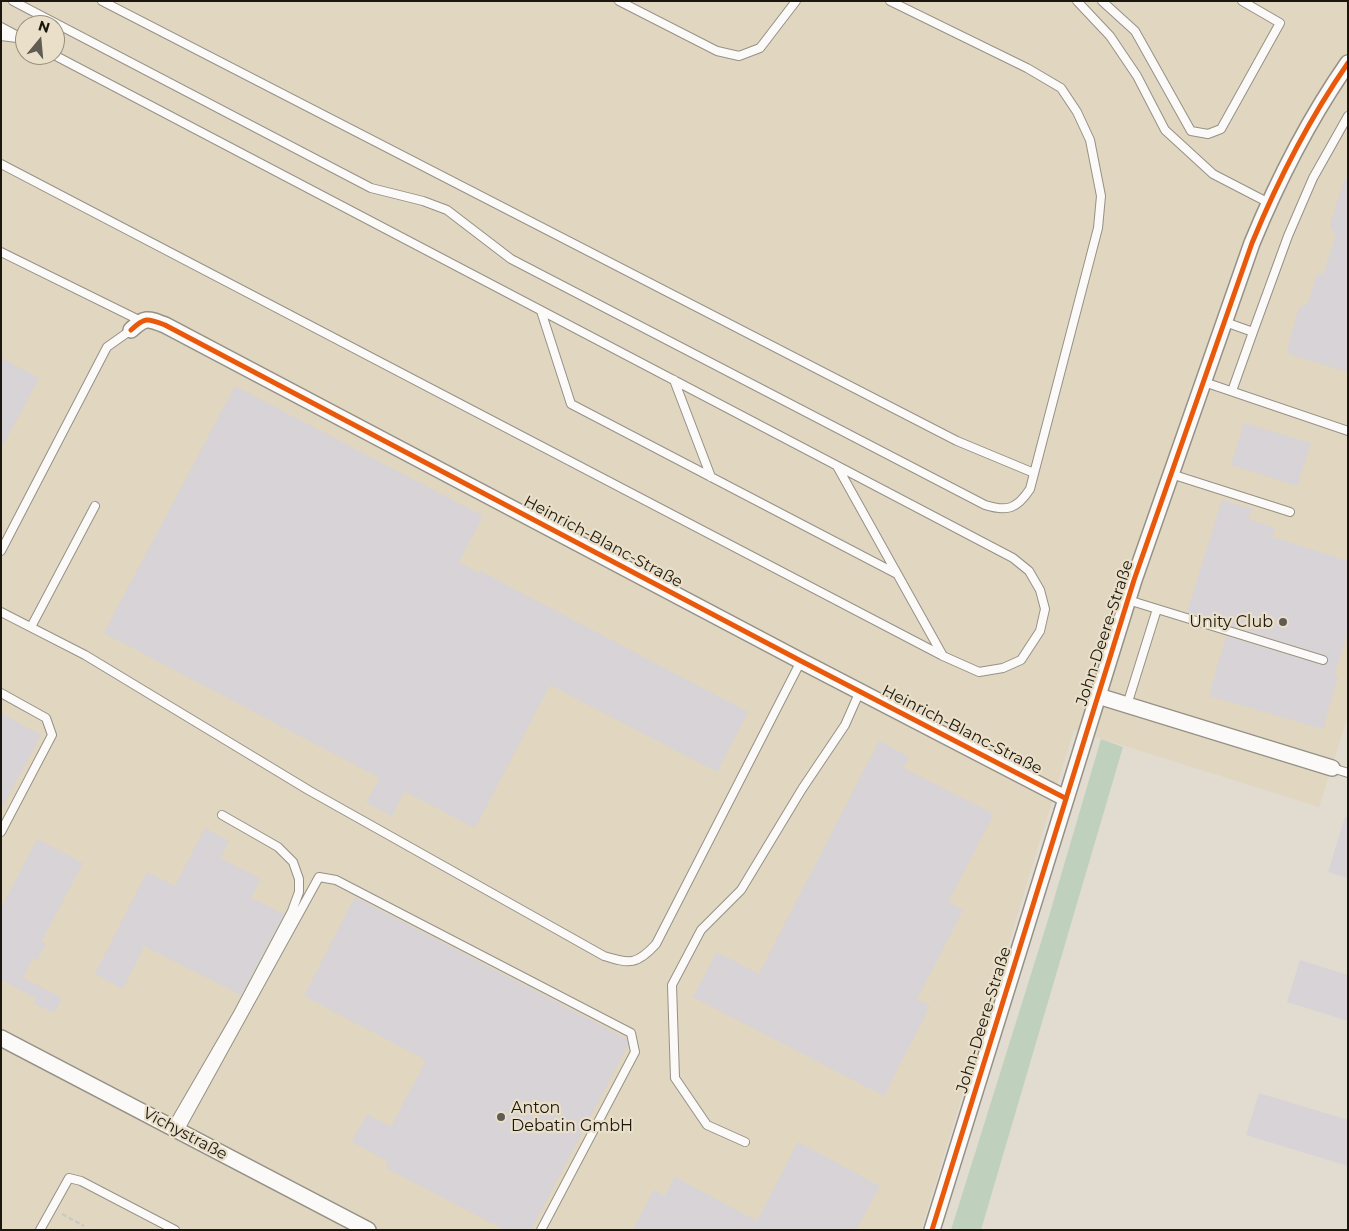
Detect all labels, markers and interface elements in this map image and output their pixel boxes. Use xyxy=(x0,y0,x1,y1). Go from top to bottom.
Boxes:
north arrow xyxy=(15,15,65,65)
text: N xyxy=(36,16,52,37)
street label: Heinrich-Blanc-Straße xyxy=(520,492,686,592)
street label: John-Deere-Straße xyxy=(1072,558,1138,708)
place label: Unity Club xyxy=(1189,612,1273,632)
marker: Unity Club xyxy=(1277,616,1289,628)
street label: Heinrich-Blanc-Straße xyxy=(879,681,1045,779)
street label: John-Deere-Straße xyxy=(953,944,1015,1096)
place label: Anton Debatin GmbH xyxy=(511,1098,633,1136)
street label: Vichystraße xyxy=(139,1104,231,1164)
marker: Anton Debatin GmbH xyxy=(495,1111,507,1123)

